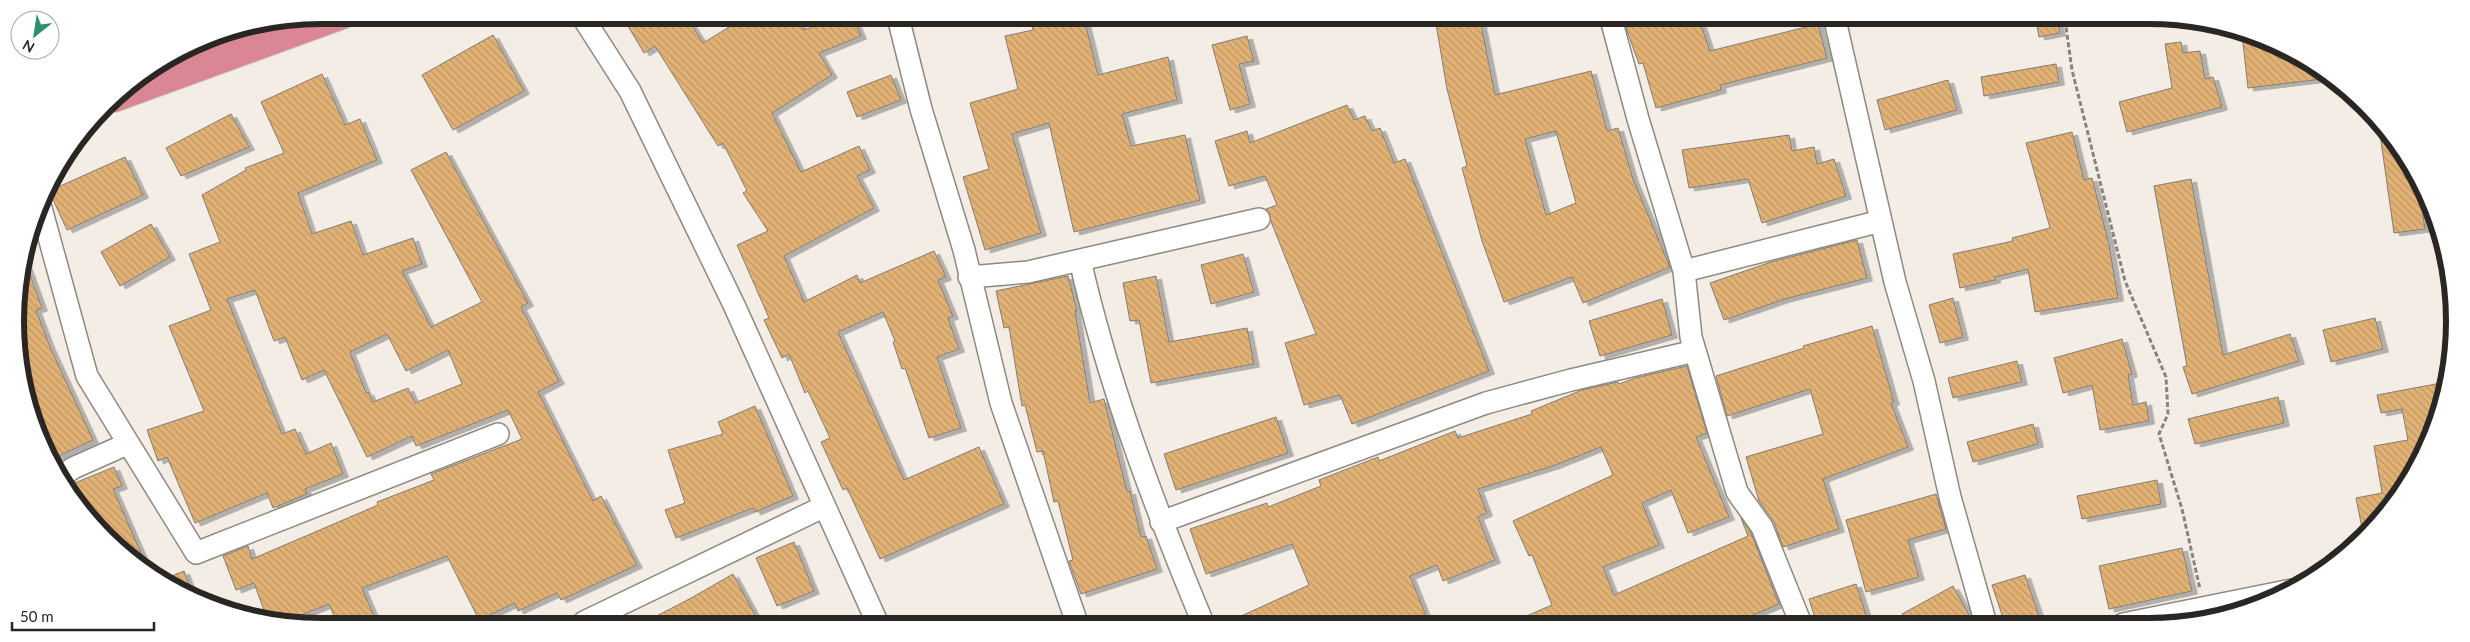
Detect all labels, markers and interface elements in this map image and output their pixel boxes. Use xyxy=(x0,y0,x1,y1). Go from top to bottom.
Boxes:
north arrow xyxy=(10,10,60,60)
text: N xyxy=(19,37,37,57)
scale bar xyxy=(12,600,155,632)
text: 50 m xyxy=(20,607,54,625)

